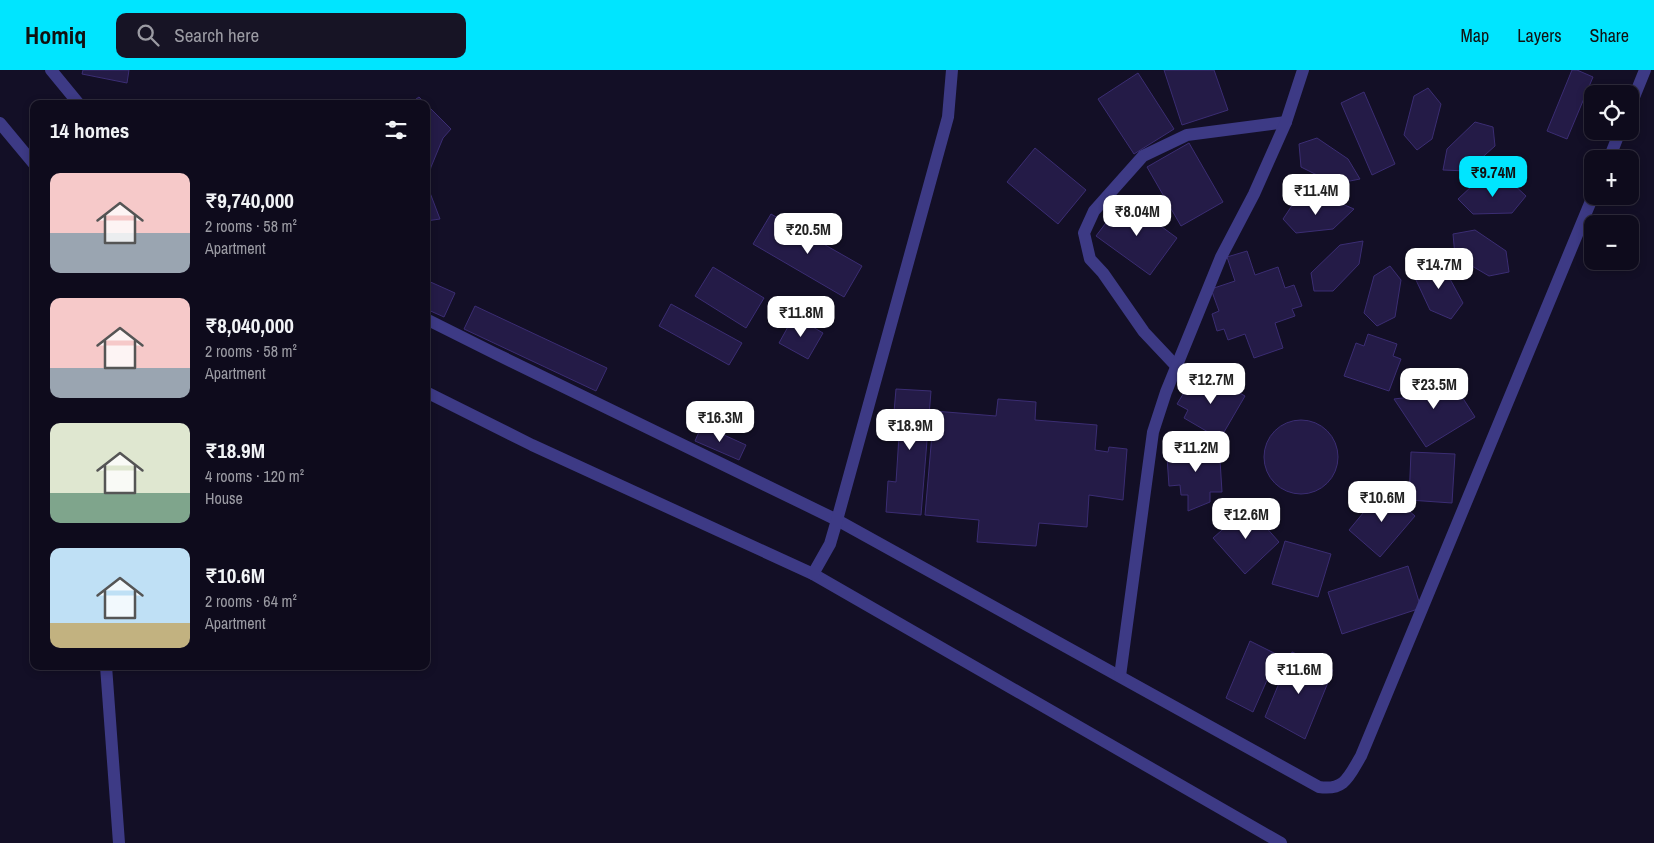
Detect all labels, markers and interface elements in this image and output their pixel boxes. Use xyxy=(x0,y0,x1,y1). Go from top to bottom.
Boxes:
search box xyxy=(116,13,466,58)
text: Homiq xyxy=(25,19,86,51)
icon: search xyxy=(134,21,162,49)
text: Search here xyxy=(174,22,259,48)
text: Map xyxy=(1461,23,1489,48)
text: Layers xyxy=(1517,23,1562,48)
text: Share xyxy=(1590,23,1629,48)
map controls xyxy=(1584,85,1639,270)
button: locate xyxy=(1584,85,1639,140)
text: 14 homes xyxy=(50,116,129,145)
icon: filters xyxy=(382,116,410,144)
button: + xyxy=(1584,150,1639,205)
pin: ₹9.74M xyxy=(1452,156,1534,198)
text: ₹9.74M xyxy=(1470,161,1516,183)
pin: ₹11.4M xyxy=(1275,174,1357,216)
text: ₹11.4M xyxy=(1293,179,1339,201)
text: ₹9,740,000 xyxy=(205,186,294,215)
icon: home xyxy=(90,193,150,253)
pin: ₹8.04M xyxy=(1096,194,1178,237)
text: ₹8.04M xyxy=(1114,200,1160,222)
pin: ₹20.5M xyxy=(767,212,849,255)
text: 2 rooms · 58 m² xyxy=(205,215,297,237)
button: − xyxy=(1584,215,1639,270)
text: ₹20.5M xyxy=(785,218,831,240)
text: Apartment xyxy=(205,237,266,259)
pin: ₹14.7M xyxy=(1398,248,1480,290)
text: ₹14.7M xyxy=(1416,253,1462,275)
pin: ₹11.8M xyxy=(760,296,842,338)
text: ₹11.8M xyxy=(778,301,824,323)
text: ₹8,040,000 xyxy=(205,311,294,340)
icon: home xyxy=(90,318,150,378)
text: 2 rooms · 58 m² xyxy=(205,340,297,362)
text: Apartment xyxy=(205,362,266,384)
pin: ₹12.7M xyxy=(1170,362,1252,405)
text: ₹12.7M xyxy=(1188,368,1234,390)
pin: ₹23.5M xyxy=(1393,368,1475,410)
text: ₹23.5M xyxy=(1411,373,1457,395)
pin: ₹16.3M xyxy=(679,400,761,443)
text: ₹16.3M xyxy=(697,406,743,428)
pin: ₹18.9M xyxy=(869,408,951,451)
text: ₹18.9M xyxy=(887,414,933,436)
pin: ₹11.2M xyxy=(1155,430,1237,473)
text: ₹18.9M xyxy=(205,436,265,465)
text: ₹11.2M xyxy=(1173,436,1219,458)
icon: home xyxy=(90,443,150,503)
text: 4 rooms · 120 m² xyxy=(205,465,304,487)
pin: ₹10.6M xyxy=(1341,480,1423,523)
text: ₹10.6M xyxy=(1359,486,1405,508)
text: House xyxy=(205,487,243,509)
pin: ₹12.6M xyxy=(1205,498,1287,540)
text: ₹12.6M xyxy=(1223,503,1269,525)
text: ₹10.6M xyxy=(205,561,265,590)
icon: home xyxy=(90,568,150,628)
text: 2 rooms · 64 m² xyxy=(205,590,297,612)
text: Apartment xyxy=(205,612,266,634)
pin: ₹11.6M xyxy=(1258,652,1340,695)
text: ₹11.6M xyxy=(1276,658,1322,680)

